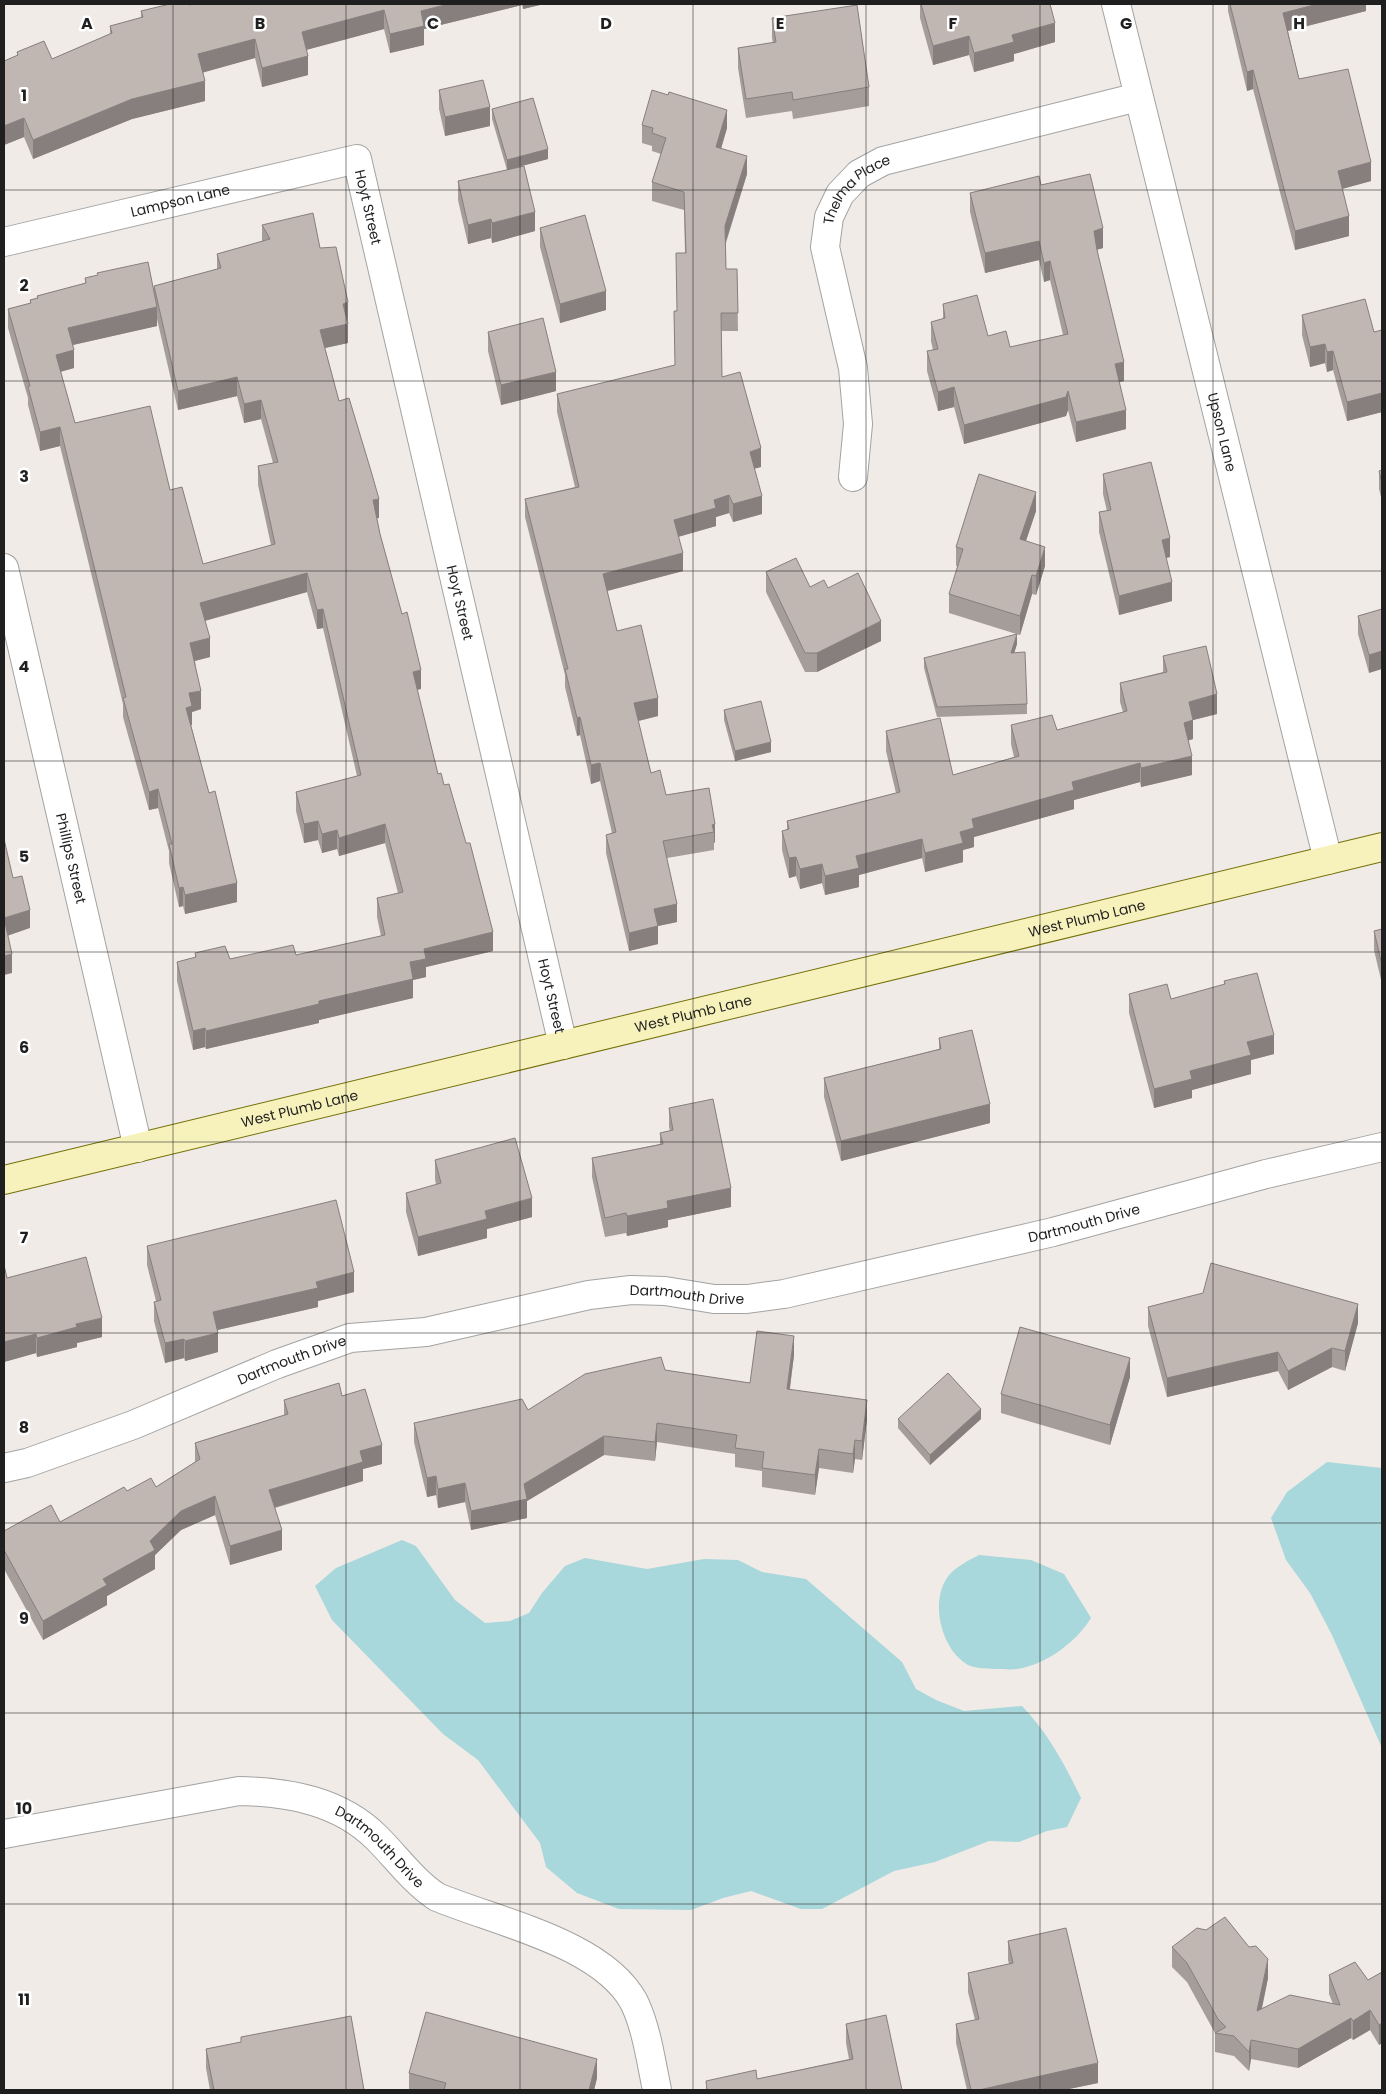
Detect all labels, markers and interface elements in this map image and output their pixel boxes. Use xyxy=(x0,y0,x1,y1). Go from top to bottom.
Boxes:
text: A xyxy=(81,12,93,35)
text: B xyxy=(255,12,265,35)
text: C xyxy=(427,12,439,35)
text: D xyxy=(600,12,612,35)
text: E xyxy=(776,12,784,35)
text: F xyxy=(949,12,958,35)
text: G xyxy=(1120,12,1132,35)
text: H xyxy=(1293,12,1305,35)
text: 1 xyxy=(21,84,27,107)
street label: Thelma Place xyxy=(818,150,893,225)
street label: Hoyt Street xyxy=(350,168,387,247)
street label: Lampson Lane xyxy=(128,179,232,222)
text: 2 xyxy=(19,274,29,297)
street label: Upson Lane xyxy=(1203,390,1242,474)
text: 3 xyxy=(19,465,29,488)
street label: Hoyt Street xyxy=(442,563,479,642)
text: 4 xyxy=(19,655,30,678)
street label: Phillips Street xyxy=(51,811,91,906)
text: 5 xyxy=(19,845,29,868)
street label: West Plumb Lane xyxy=(1026,894,1148,942)
street label: Hoyt Street xyxy=(533,957,570,1036)
street label: West Plumb Lane xyxy=(633,990,754,1037)
text: 6 xyxy=(19,1036,29,1059)
street label: West Plumb Lane xyxy=(239,1085,360,1132)
street label: Dartmouth Drive xyxy=(1026,1199,1143,1247)
text: 7 xyxy=(20,1226,29,1249)
street label: Dartmouth Drive xyxy=(629,1280,744,1310)
street label: Dartmouth Drive xyxy=(234,1330,349,1390)
text: 8 xyxy=(19,1416,29,1439)
text: 9 xyxy=(19,1607,29,1630)
text: 10 xyxy=(16,1797,32,1820)
street label: Dartmouth Drive xyxy=(332,1801,429,1893)
text: 11 xyxy=(18,1988,30,2011)

